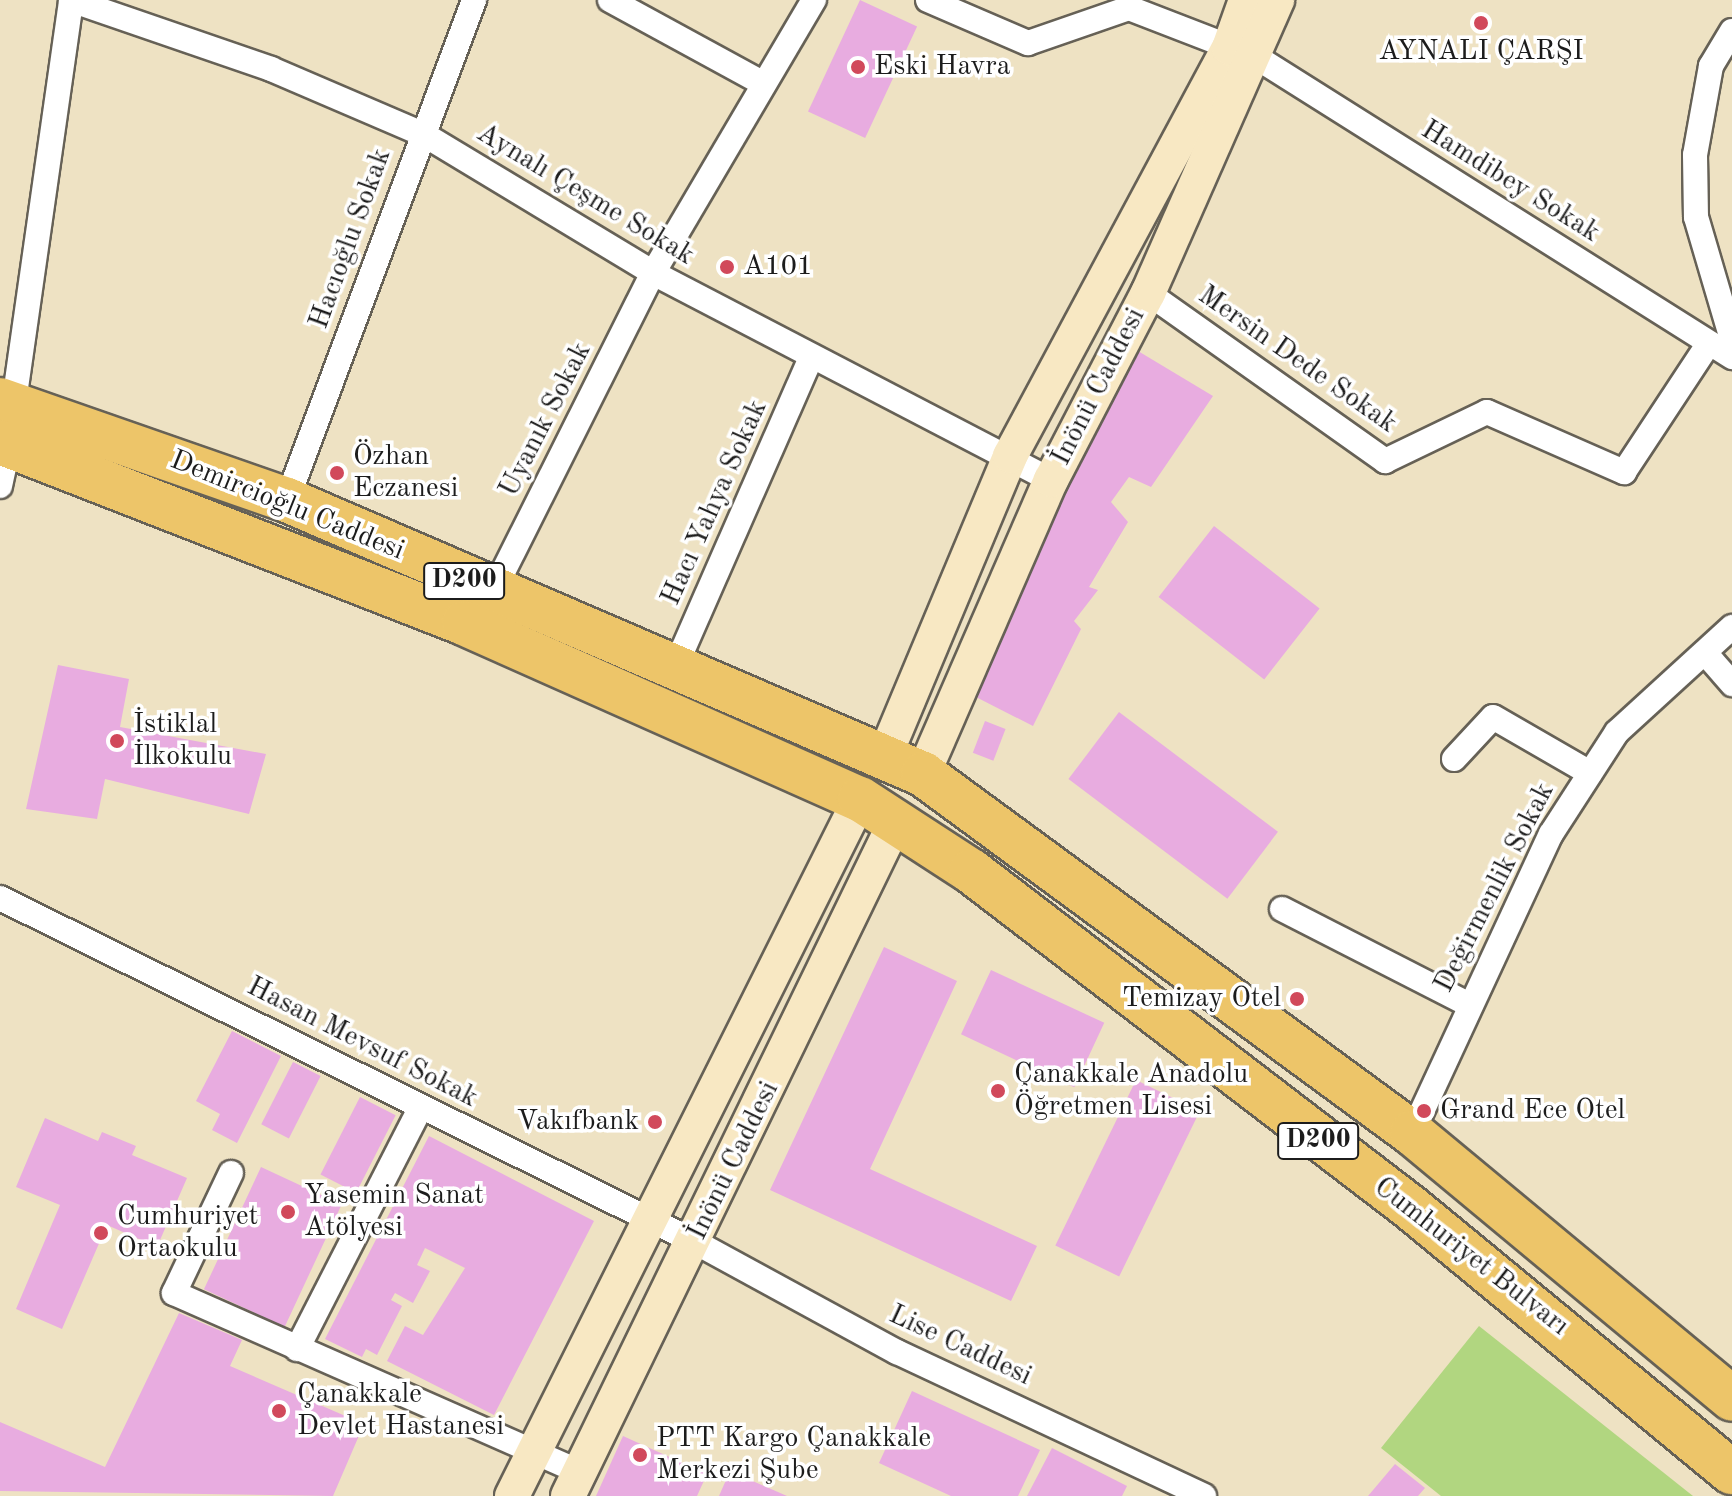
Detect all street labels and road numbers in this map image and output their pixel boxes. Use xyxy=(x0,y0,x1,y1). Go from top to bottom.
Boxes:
street label: Hamdibey Sokak xyxy=(1414,114,1606,250)
street label: Aynalı Çeşme Sokak xyxy=(470,117,700,273)
street label: Hacıoğlu Sokak xyxy=(303,144,399,334)
street label: Mersin Dede Sokak xyxy=(1191,279,1403,441)
street label: İnönü Caddesi xyxy=(1045,303,1153,471)
street label: Uyanık Sokak xyxy=(493,337,599,503)
street label: Hacı Yahya Sokak xyxy=(655,395,775,611)
street label: Demircioğlu Caddesi xyxy=(165,444,409,568)
road number: D200 xyxy=(422,559,506,603)
street label: Değirmenlik Sokak xyxy=(1428,778,1562,998)
street label: Hasan Mevsuf Sokak xyxy=(241,970,483,1116)
street label: İnönü Caddesi xyxy=(681,1076,787,1246)
road number: D200 xyxy=(1276,1119,1360,1163)
street label: Cumhuriyet Bulvarı xyxy=(1367,1171,1575,1343)
street label: Lise Caddesi xyxy=(883,1298,1037,1394)

